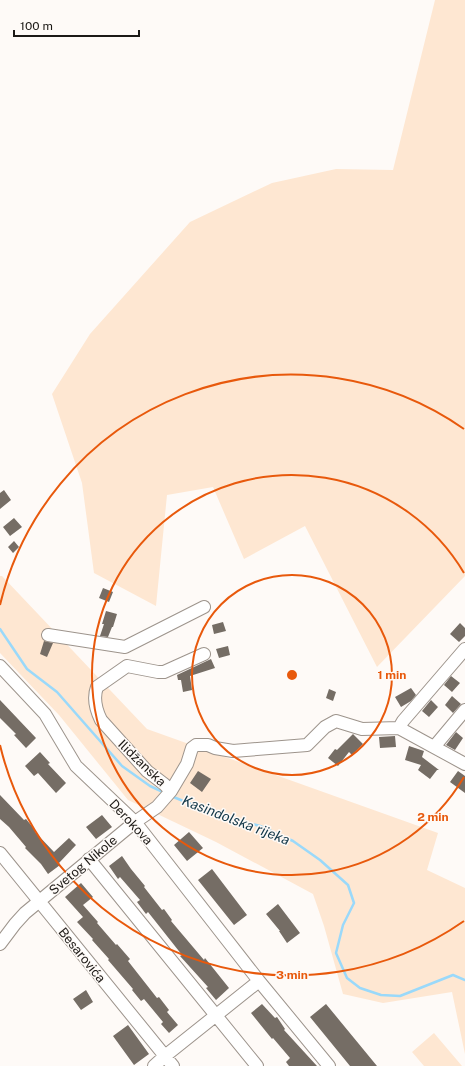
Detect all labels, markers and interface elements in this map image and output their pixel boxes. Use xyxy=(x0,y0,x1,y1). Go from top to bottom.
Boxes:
scale bar xyxy=(14,12,139,38)
text: 100 m xyxy=(20,19,53,33)
centre of rings xyxy=(285,668,299,682)
text: 1 min xyxy=(378,668,406,682)
street label: Ilidžanska xyxy=(115,737,169,789)
water label: Kasindolska rijeka xyxy=(180,792,292,848)
street label: Derokova xyxy=(106,796,156,848)
text: 2 min xyxy=(417,810,449,824)
street label: Svetog Nikole xyxy=(46,832,120,898)
street label: Besarovića xyxy=(55,925,109,985)
text: 3 min xyxy=(276,968,308,982)

